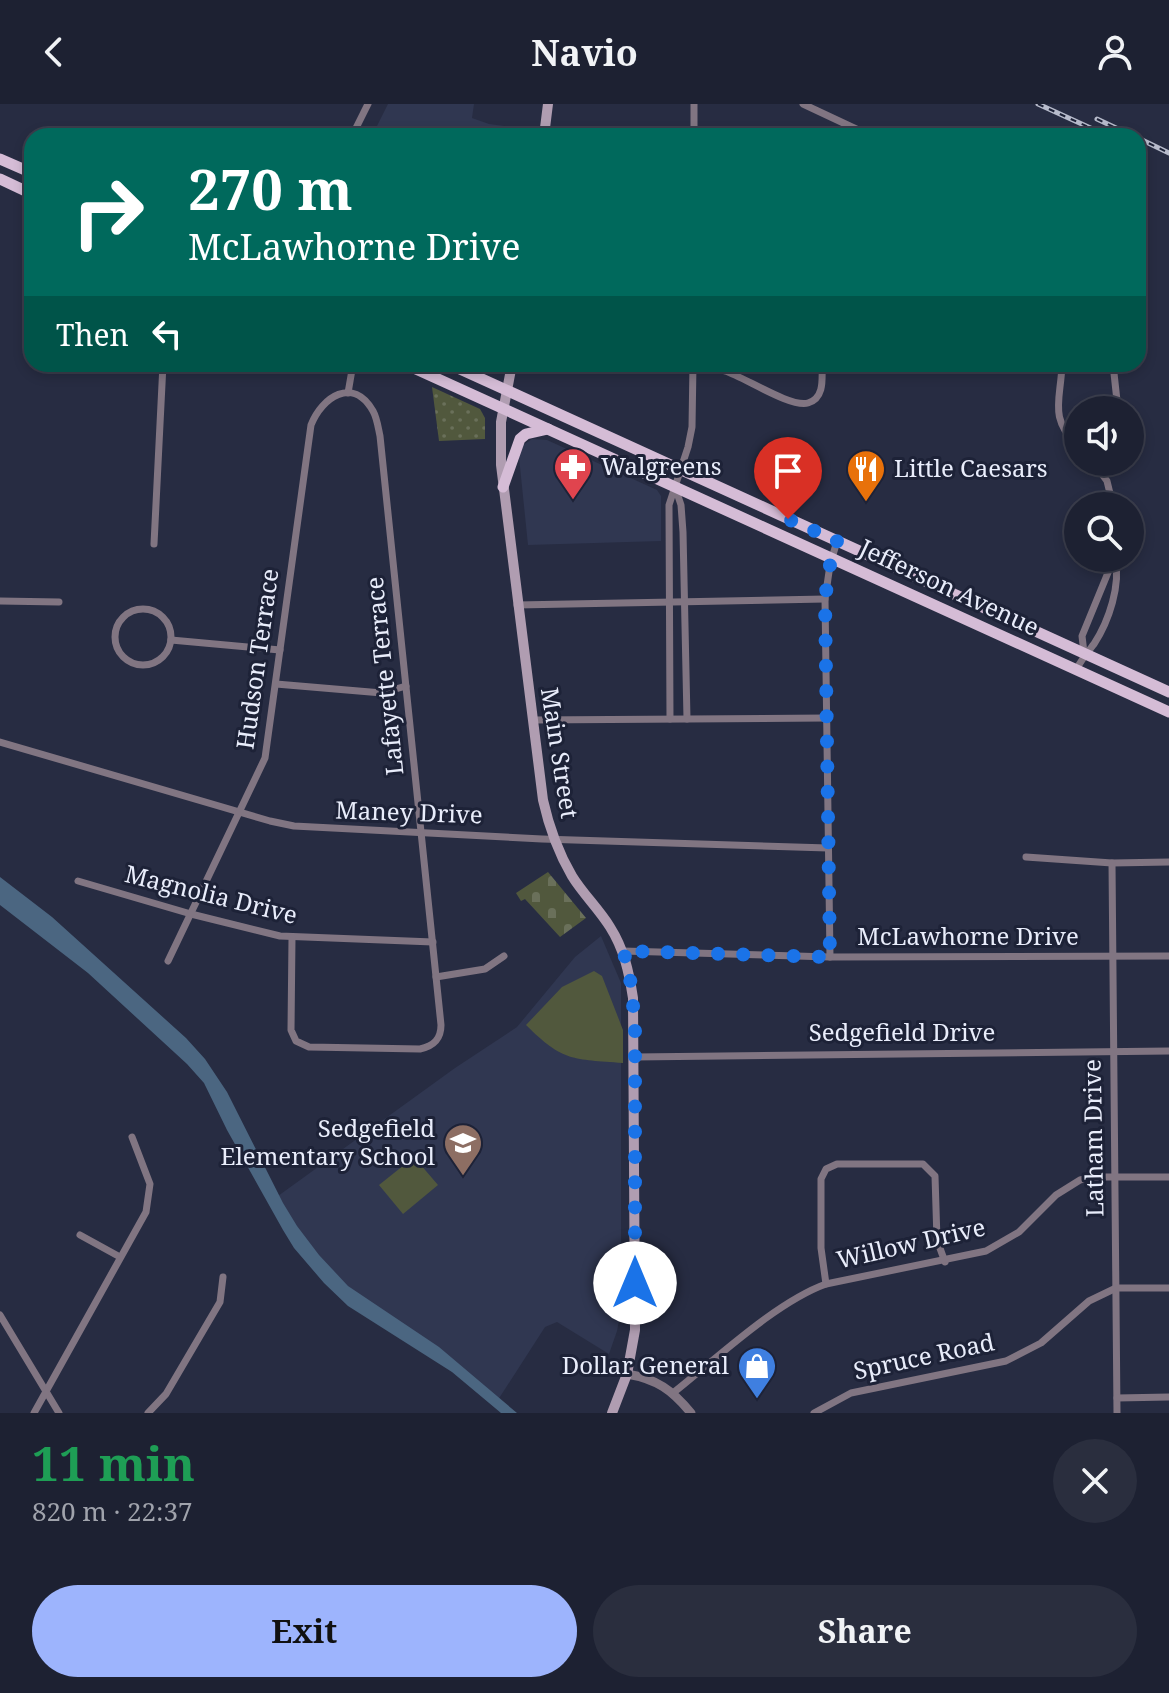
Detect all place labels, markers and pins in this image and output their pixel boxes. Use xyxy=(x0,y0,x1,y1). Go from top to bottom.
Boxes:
pin xyxy=(754,437,822,519)
pharmacy icon: Walgreens xyxy=(552,446,594,501)
restaurant icon: Little Caesars xyxy=(845,448,887,503)
place label: Walgreens xyxy=(601,449,722,482)
place label: Little Caesars xyxy=(894,451,1048,484)
place label: Sedgefield Elementary School xyxy=(220,1111,436,1172)
school or university icon: Sedgefield Elementary School xyxy=(442,1122,484,1177)
shop icon: Dollar General xyxy=(736,1345,778,1400)
place label: Dollar General xyxy=(562,1348,730,1381)

